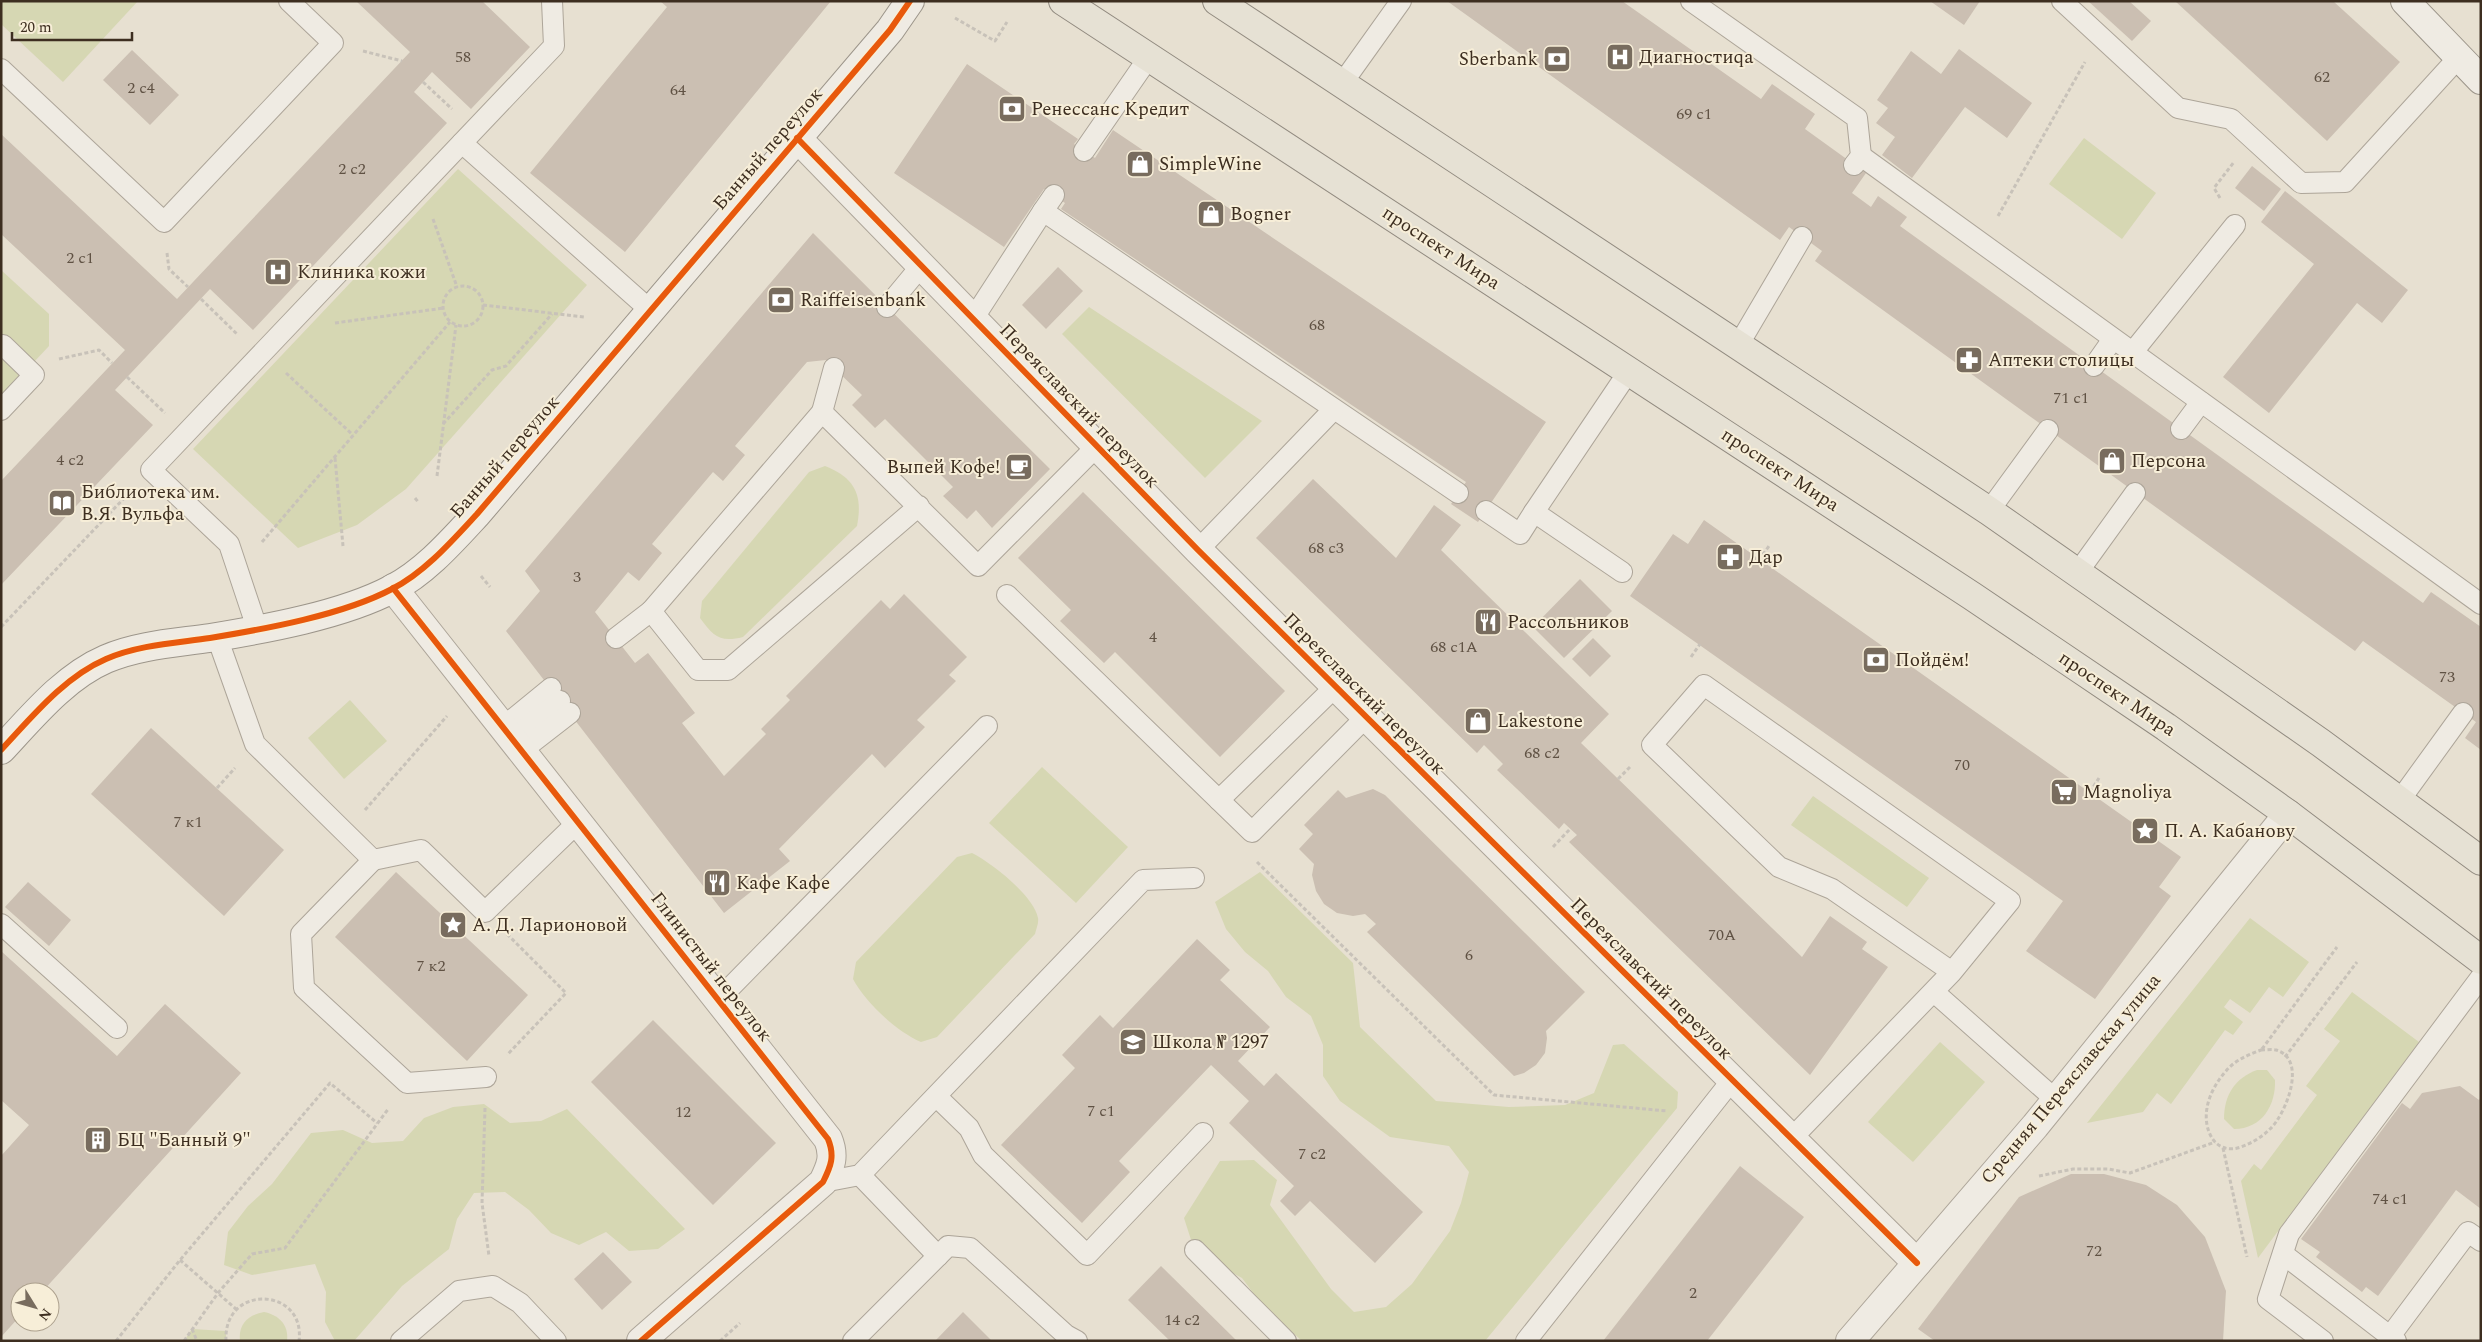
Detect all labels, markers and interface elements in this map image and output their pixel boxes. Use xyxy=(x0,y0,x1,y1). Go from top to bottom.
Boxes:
scale bar xyxy=(12,10,132,42)
text: 20 m xyxy=(20,16,52,39)
hospital icon: Диагностиqа xyxy=(1605,42,1635,72)
place label: Диагностиqа xyxy=(1639,43,1754,72)
bank icon: Sberbank xyxy=(1542,44,1572,74)
house number: 58 xyxy=(455,45,471,69)
place label: Sberbank xyxy=(1459,45,1538,74)
house number: 62 xyxy=(2314,65,2330,89)
house number: 2 с4 xyxy=(127,76,155,100)
house number: 64 xyxy=(670,78,686,102)
street label: Банный переулок xyxy=(706,81,830,217)
bank icon: Ренессанс Кредит xyxy=(997,94,1027,124)
place label: Ренессанс Кредит xyxy=(1031,95,1189,124)
house number: 69 с1 xyxy=(1676,102,1712,126)
shop icon: SimpleWine xyxy=(1125,149,1155,179)
place label: SimpleWine xyxy=(1159,150,1262,179)
house number: 2 с2 xyxy=(338,157,366,181)
shop icon: Bogner xyxy=(1196,199,1226,229)
street label: проспект Мира xyxy=(1376,199,1507,298)
place label: Bogner xyxy=(1230,200,1291,229)
house number: 2 с1 xyxy=(66,246,94,270)
hospital icon: Клиника кожи xyxy=(263,257,293,287)
place label: Клиника кожи xyxy=(297,258,426,287)
bank icon: Raiffeisenbank xyxy=(766,285,796,315)
place label: Raiffeisenbank xyxy=(800,286,926,315)
house number: 68 xyxy=(1309,313,1325,337)
street label: Переяславский переулок xyxy=(992,317,1166,496)
pharmacy icon: Аптеки столицы xyxy=(1954,345,1984,375)
place label: Аптеки столицы xyxy=(1988,346,2134,375)
house number: 71 с1 xyxy=(2053,386,2089,410)
street label: Банный переулок xyxy=(443,389,567,525)
street label: проспект Мира xyxy=(1715,421,1846,520)
shop icon: Персона xyxy=(2097,446,2127,476)
place label: Персона xyxy=(2131,447,2206,476)
house number: 4 с2 xyxy=(56,448,84,472)
cafe icon: Выпей Кофе! xyxy=(1004,452,1034,482)
place label: Выпей Кофе! xyxy=(887,453,1000,482)
place label: Библиотека им. В.Я. Вульфа xyxy=(81,478,220,529)
library icon: Библиотека им. В.Я. Вульфа xyxy=(47,488,77,518)
house number: 68 с3 xyxy=(1308,536,1344,560)
pharmacy icon: Дар xyxy=(1715,542,1745,572)
place label: Дар xyxy=(1749,543,1783,572)
house number: 3 xyxy=(573,565,581,589)
street label: Переяславский переулок xyxy=(1276,606,1452,782)
restaurant icon: Рассольников xyxy=(1473,607,1503,637)
place label: Рассольников xyxy=(1507,608,1629,637)
house number: 4 xyxy=(1149,625,1157,649)
house number: 68 с1А xyxy=(1430,635,1478,659)
street label: проспект Мира xyxy=(2052,644,2182,744)
bank icon: Пойдём! xyxy=(1861,645,1891,675)
place label: Пойдём! xyxy=(1895,646,1969,675)
house number: 73 xyxy=(2439,665,2455,689)
shop icon: Lakestone xyxy=(1463,706,1493,736)
place label: Lakestone xyxy=(1497,707,1583,736)
house number: 68 с2 xyxy=(1524,741,1560,765)
house number: 70 xyxy=(1954,753,1970,777)
supermarket icon: Magnoliya xyxy=(2049,777,2079,807)
place label: Magnoliya xyxy=(2083,778,2173,807)
house number: 7 к1 xyxy=(174,810,202,834)
place icon: П. А. Кабанову xyxy=(2130,816,2160,846)
place label: П. А. Кабанову xyxy=(2164,817,2295,846)
restaurant icon: Кафе Кафе xyxy=(702,868,732,898)
place label: Кафе Кафе xyxy=(736,869,830,898)
street label: Глинистый переулок xyxy=(643,886,779,1049)
street label: Переяславский переулок xyxy=(1563,891,1739,1067)
place icon: А. Д. Ларионовой xyxy=(438,910,468,940)
place label: А. Д. Ларионовой xyxy=(472,911,627,940)
house number: 70А xyxy=(1708,923,1736,947)
house number: 6 xyxy=(1465,943,1473,967)
house number: 7 к2 xyxy=(417,954,445,978)
street label: Средняя Переяславская улица xyxy=(1974,967,2169,1191)
school or university icon: Школа № 1297 xyxy=(1118,1027,1148,1057)
place label: Школа № 1297 xyxy=(1152,1028,1269,1057)
house number: 7 с1 xyxy=(1087,1099,1115,1123)
house number: 12 xyxy=(675,1100,691,1124)
building icon: БЦ "Банный 9" xyxy=(83,1125,113,1155)
place label: БЦ "Банный 9" xyxy=(117,1126,251,1155)
house number: 7 с2 xyxy=(1298,1142,1326,1166)
house number: 74 с1 xyxy=(2372,1187,2408,1211)
house number: 72 xyxy=(2086,1239,2102,1263)
house number: 2 xyxy=(1689,1281,1697,1305)
north arrow xyxy=(10,1282,60,1332)
text: N xyxy=(33,1304,57,1325)
house number: 14 с2 xyxy=(1164,1308,1200,1332)

